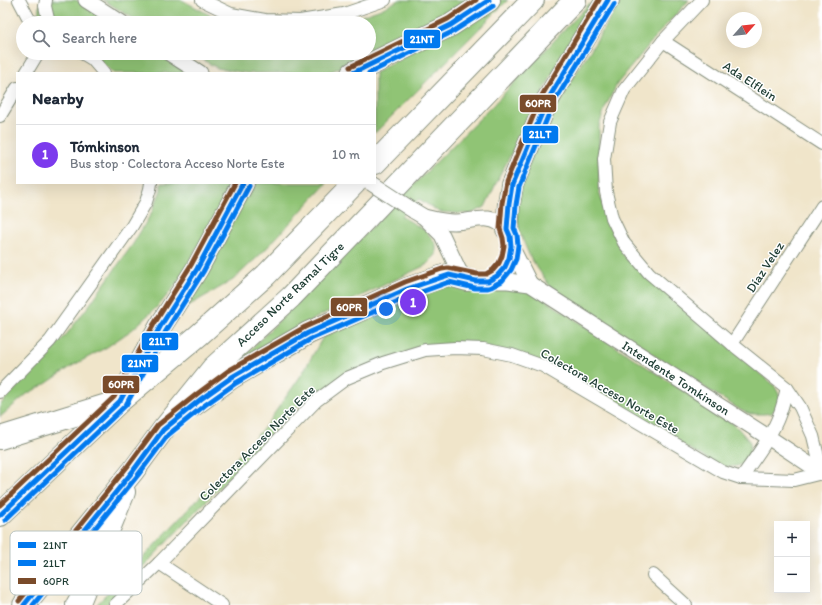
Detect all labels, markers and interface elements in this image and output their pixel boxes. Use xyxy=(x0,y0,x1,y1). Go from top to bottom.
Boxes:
north arrow xyxy=(726,12,762,48)
search box xyxy=(16,16,376,60)
icon: search xyxy=(30,27,52,49)
text: Search here xyxy=(62,29,137,47)
line badge: 21NT xyxy=(403,29,441,49)
text: 21NT xyxy=(410,33,435,46)
street label: Ada Elflein xyxy=(720,58,780,104)
text: Nearby xyxy=(32,88,84,108)
line badge: 60PR xyxy=(519,94,557,113)
text: 60PR xyxy=(525,97,551,110)
line badge: 21LT xyxy=(522,125,559,144)
text: 21LT xyxy=(529,128,552,141)
text: Tómkinson xyxy=(70,138,140,156)
text: 1 xyxy=(42,147,48,162)
text: 10 m xyxy=(332,147,360,162)
text: Bus stop · Colectora Acceso Norte Este xyxy=(70,156,285,171)
street label: Acceso Norte Ramal Tigre xyxy=(233,239,347,349)
street label: Díaz Velez xyxy=(743,239,787,295)
pin: 1 xyxy=(400,287,426,317)
line badge: 60PR xyxy=(330,297,368,317)
your location xyxy=(376,299,396,319)
text: 60PR xyxy=(336,301,362,314)
line badge: 21LT xyxy=(141,332,179,351)
text: 21LT xyxy=(149,335,172,348)
street label: Intendente Tomkinson xyxy=(619,338,733,418)
street label: Colectora Acceso Norte Este xyxy=(538,345,682,437)
line badge: 21NT xyxy=(121,354,159,373)
text: 21NT xyxy=(128,357,153,370)
line badge: 60PR xyxy=(102,375,140,394)
text: 60PR xyxy=(108,378,134,391)
street label: Colectora Acceso Norte Este xyxy=(196,382,318,504)
map controls xyxy=(774,521,810,593)
button: + xyxy=(774,521,810,557)
legend xyxy=(10,531,142,595)
text: 21NT xyxy=(43,539,68,552)
text: 21LT xyxy=(43,557,66,570)
button: − xyxy=(774,557,810,593)
text: 60PR xyxy=(43,575,69,588)

